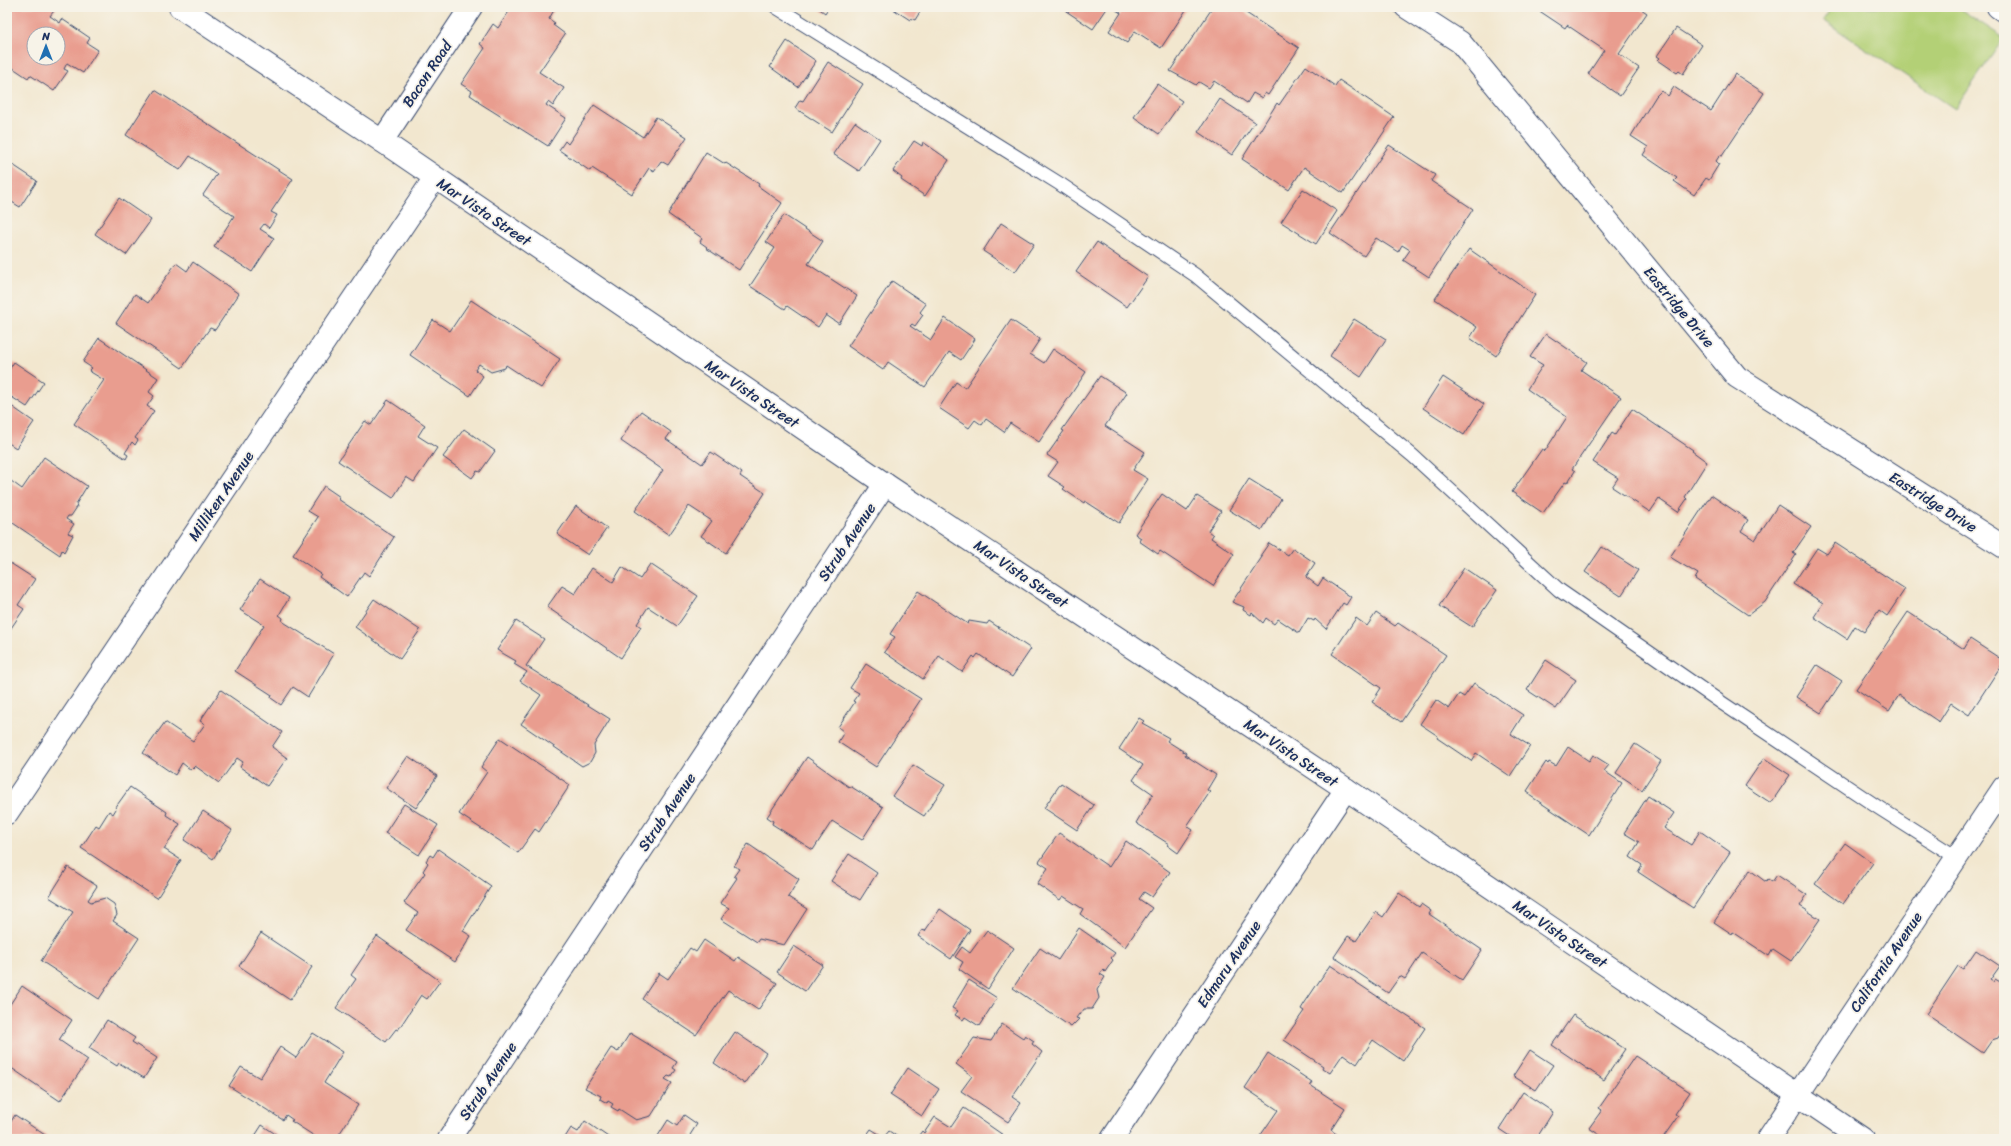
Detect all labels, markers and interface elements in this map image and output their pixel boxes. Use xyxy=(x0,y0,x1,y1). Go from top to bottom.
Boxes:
north arrow xyxy=(26,26,66,66)
text: N xyxy=(41,27,50,46)
street label: Bacon Road xyxy=(395,34,460,113)
street label: Mar Vista Street xyxy=(431,171,537,254)
street label: Eastridge Drive xyxy=(1637,260,1721,354)
street label: Mar Vista Street xyxy=(699,353,805,436)
street label: Milliken Avenue xyxy=(181,446,261,546)
street label: Eastridge Drive xyxy=(1884,464,1983,540)
street label: Strub Avenue xyxy=(811,497,883,587)
street label: Mar Vista Street xyxy=(968,533,1074,616)
street label: Mar Vista Street xyxy=(1238,712,1344,795)
street label: Strub Avenue xyxy=(631,767,703,857)
street label: Mar Vista Street xyxy=(1507,893,1613,976)
street label: California Avenue xyxy=(1843,906,1930,1018)
street label: Edmaru Avenue xyxy=(1190,915,1268,1013)
street label: Strub Avenue xyxy=(452,1036,524,1126)

